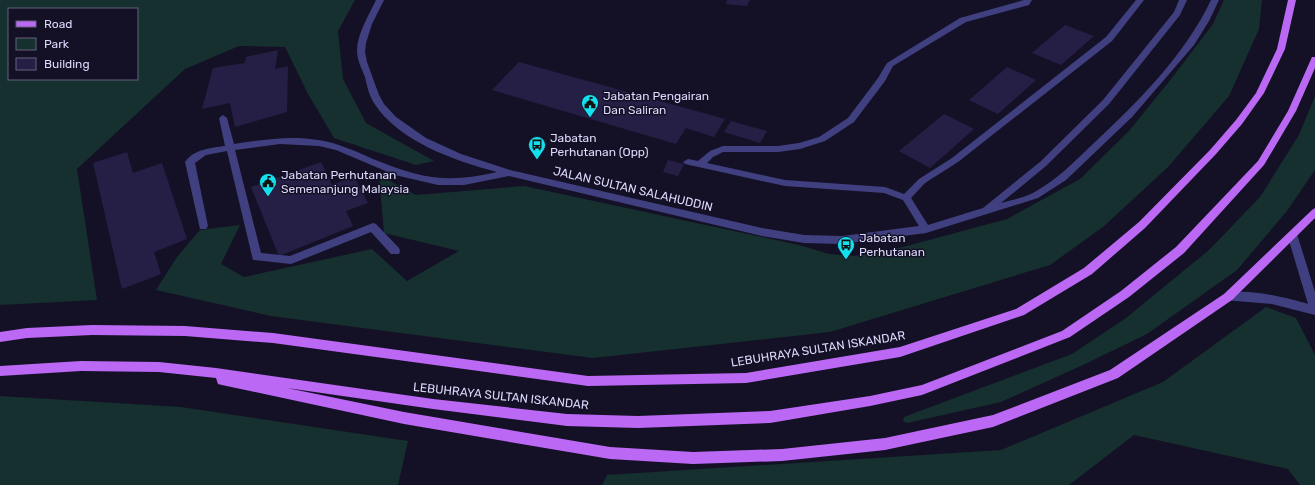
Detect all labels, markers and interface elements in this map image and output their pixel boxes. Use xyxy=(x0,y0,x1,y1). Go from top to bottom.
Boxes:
legend xyxy=(8,8,138,80)
text: Road xyxy=(44,17,72,31)
text: Park xyxy=(44,37,70,51)
text: Building xyxy=(44,57,90,71)
place label: Jabatan Pengairan Dan Saliran xyxy=(603,89,709,117)
public building icon: Jabatan Pengairan Dan Saliran xyxy=(580,93,600,118)
place label: Jabatan Perhutanan (Opp) xyxy=(550,131,649,159)
bus stop icon: Jabatan Perhutanan (Opp) xyxy=(527,135,547,160)
street label: JALAN SULTAN SALAHUDDIN xyxy=(552,164,714,214)
place label: Jabatan Perhutanan Semenanjung Malaysia xyxy=(281,168,409,196)
public building icon: Jabatan Perhutanan Semenanjung Malaysia xyxy=(258,172,278,197)
place label: Jabatan Perhutanan xyxy=(859,231,925,259)
bus stop icon: Jabatan Perhutanan xyxy=(836,235,856,260)
street label: LEBUHRAYA SULTAN ISKANDAR xyxy=(730,328,906,370)
street label: LEBUHRAYA SULTAN ISKANDAR xyxy=(412,380,590,412)

